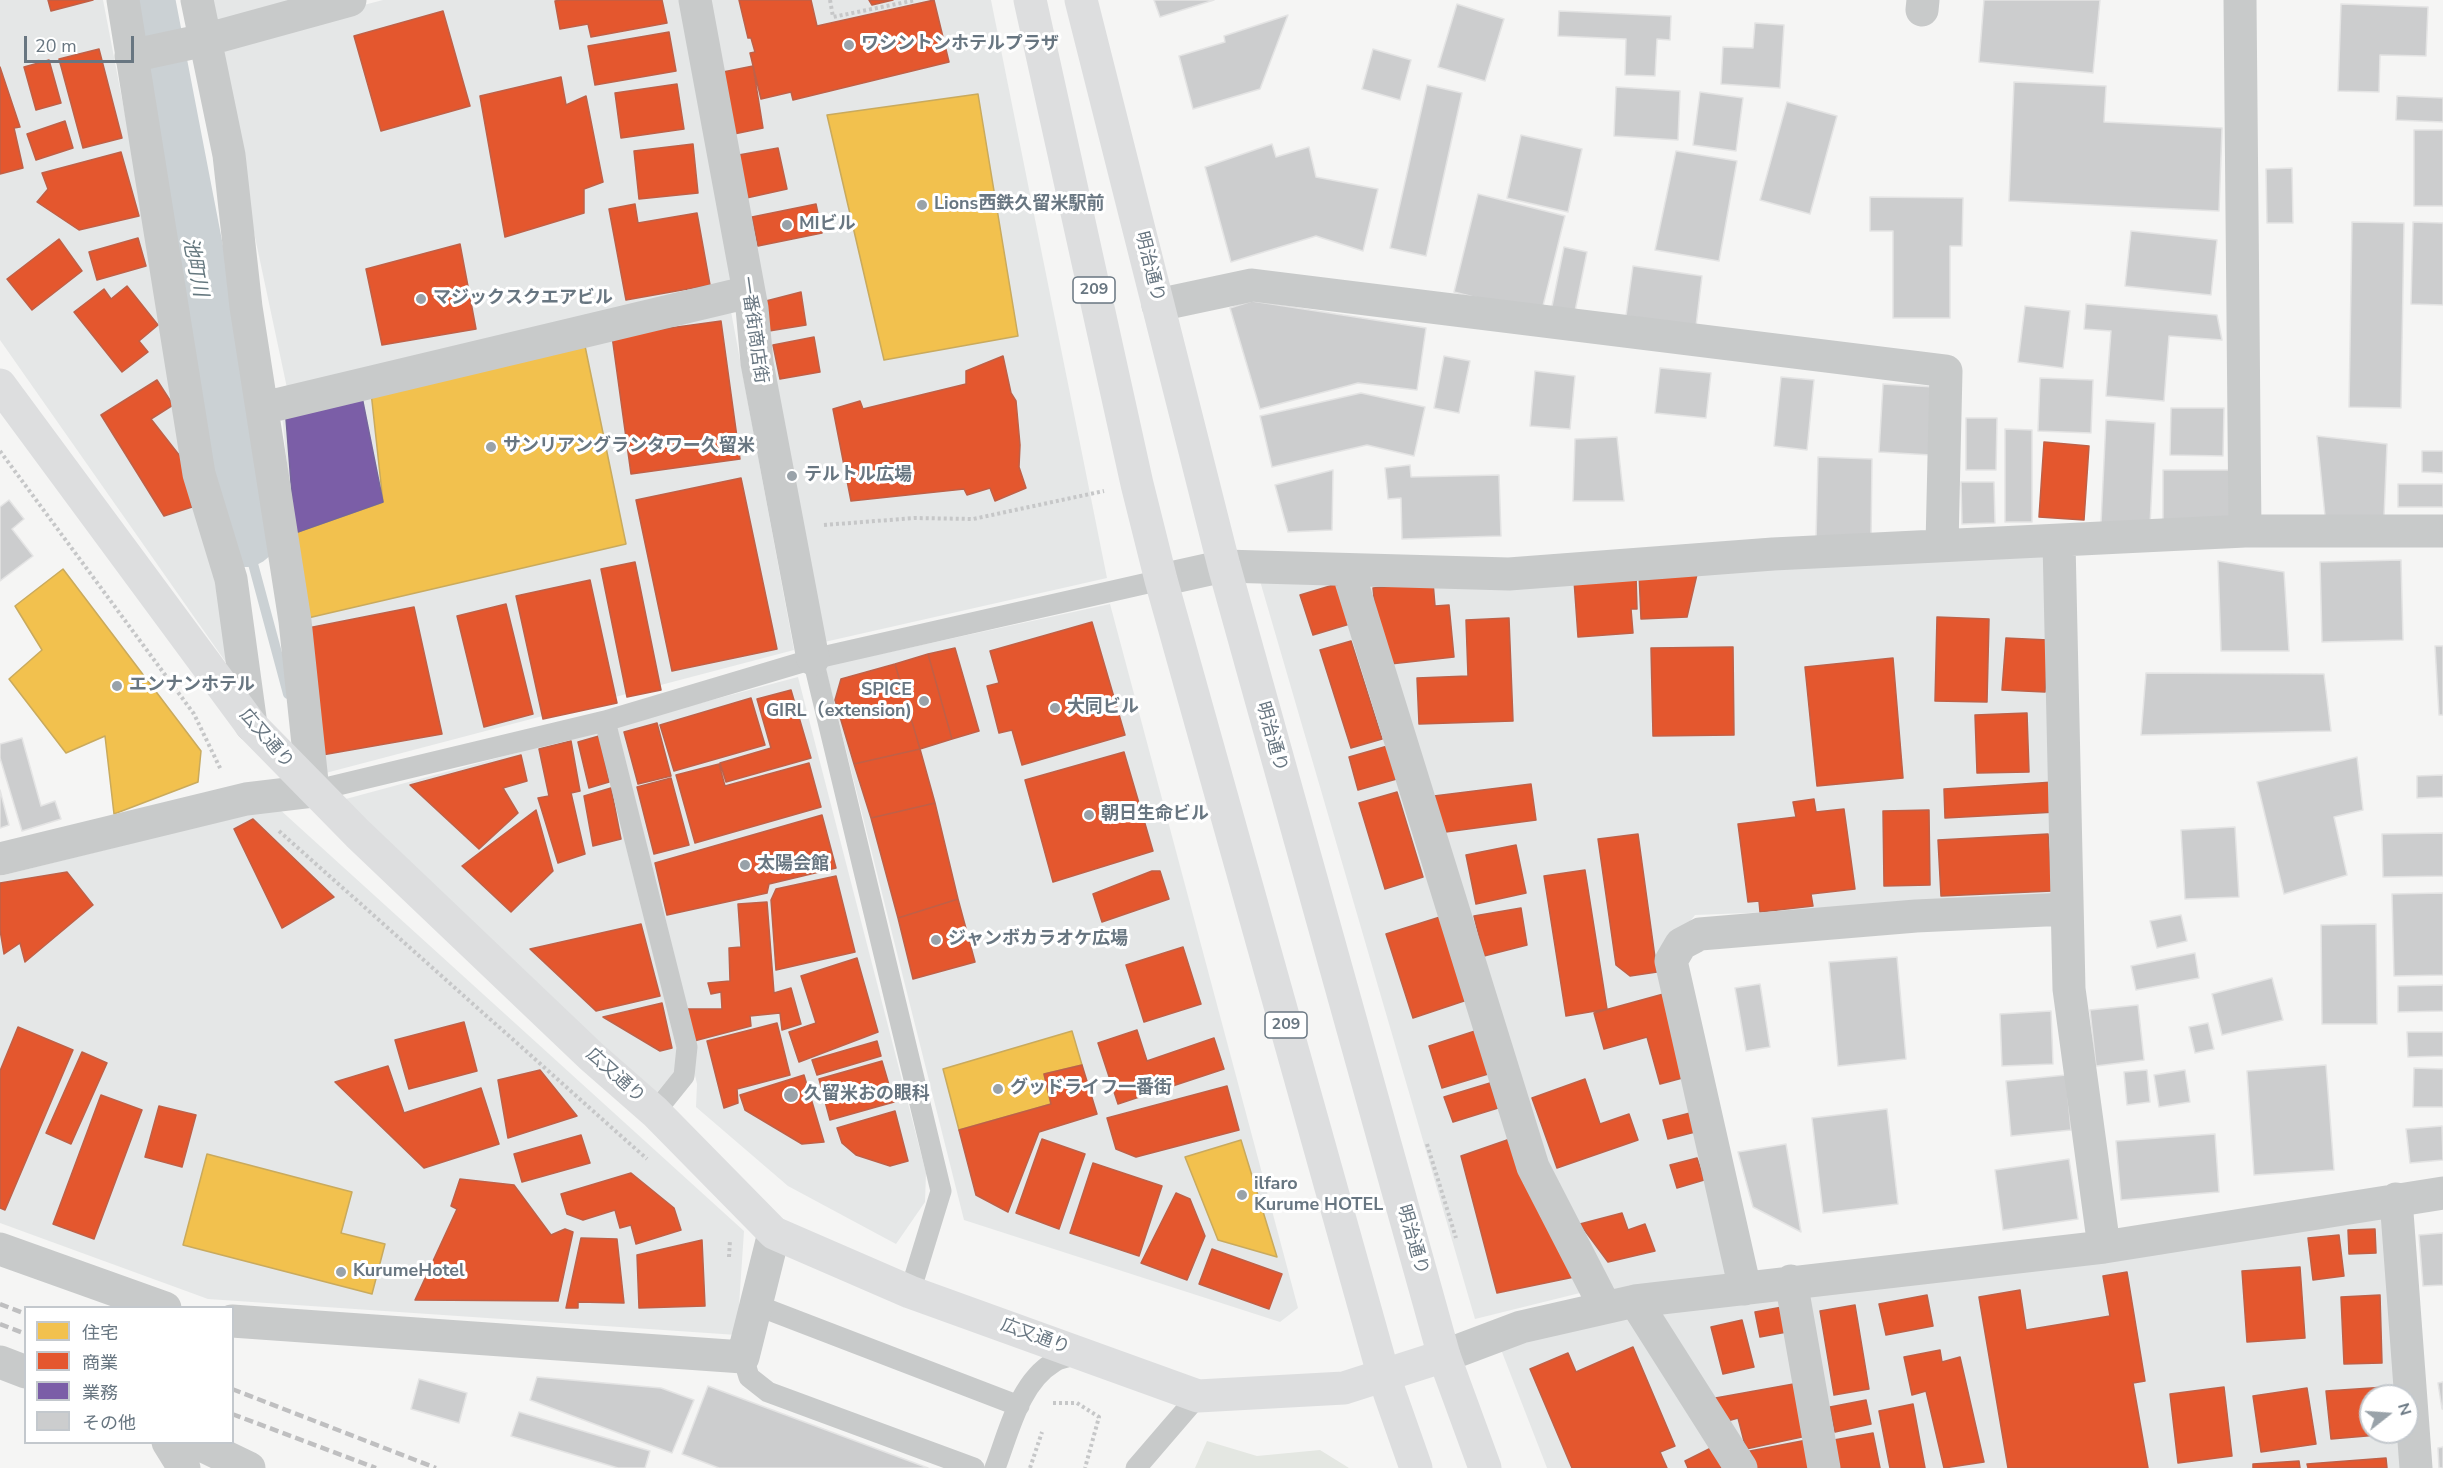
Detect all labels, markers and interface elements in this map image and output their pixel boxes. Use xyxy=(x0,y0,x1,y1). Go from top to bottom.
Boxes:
scale bar xyxy=(27,24,136,62)
text: 20 m xyxy=(35,34,77,58)
place label: ワシントンホテルプラザ xyxy=(861,34,1059,56)
marker: ワシントンホテルプラザ xyxy=(842,38,856,52)
place label: Lions西鉄久留米駅前 xyxy=(934,194,1104,216)
marker: Lions西鉄久留米駅前 xyxy=(915,198,929,212)
place label: MIビル xyxy=(799,214,856,236)
marker: MIビル xyxy=(780,218,794,232)
street label: 明治通り xyxy=(1130,229,1168,305)
water label: 池町川 xyxy=(176,235,212,299)
street label: 一番街商店街 xyxy=(735,275,771,385)
road number: 209 xyxy=(1073,277,1115,303)
place label: マジックスクエアビル xyxy=(433,288,613,310)
marker: マジックスクエアビル xyxy=(414,292,428,306)
place label: サンリアングランタワー久留米 xyxy=(503,436,755,458)
marker: サンリアングランタワー久留米 xyxy=(484,440,498,454)
place label: テルトル広場 xyxy=(804,465,912,487)
marker: テルトル広場 xyxy=(785,469,799,483)
place label: エンナンホテル xyxy=(129,675,255,697)
marker: エンナンホテル xyxy=(110,679,124,693)
place label: SPICE GIRL（extension) xyxy=(766,680,912,722)
marker: SPICE GIRL（extension) xyxy=(917,694,931,708)
place label: 大同ビル xyxy=(1067,697,1139,719)
street label: 明治通り xyxy=(1251,699,1291,775)
marker: 大同ビル xyxy=(1048,701,1062,715)
street label: 広又通り xyxy=(234,705,298,773)
place label: 朝日生命ビル xyxy=(1101,804,1209,826)
marker: 朝日生命ビル xyxy=(1082,808,1096,822)
place label: 太陽会館 xyxy=(757,854,829,876)
marker: 太陽会館 xyxy=(738,858,752,872)
place label: ジャンボカラオケ広場 xyxy=(948,929,1128,951)
marker: ジャンボカラオケ広場 xyxy=(929,933,943,947)
road number: 209 xyxy=(1265,1012,1307,1038)
street label: 広又通り xyxy=(581,1044,649,1108)
place label: グッドライフ一番街 xyxy=(1010,1078,1172,1100)
marker: グッドライフ一番街 xyxy=(991,1082,1005,1096)
place label: 久留米おの眼科 xyxy=(804,1084,930,1106)
marker: 久留米おの眼科 xyxy=(782,1086,800,1104)
place label: ilfaro Kurume HOTEL xyxy=(1254,1174,1383,1216)
marker: ilfaro Kurume HOTEL xyxy=(1235,1188,1249,1202)
street label: 明治通り xyxy=(1392,1202,1432,1278)
place label: KurumeHotel xyxy=(353,1261,465,1283)
marker: KurumeHotel xyxy=(334,1265,348,1279)
legend xyxy=(24,1306,234,1444)
street label: 広又通り xyxy=(997,1315,1073,1359)
text: 住宅 xyxy=(82,1321,118,1345)
text: 商業 xyxy=(82,1351,118,1375)
text: 業務 xyxy=(82,1381,118,1405)
north arrow xyxy=(2359,1384,2419,1444)
text: N xyxy=(2392,1400,2417,1418)
text: その他 xyxy=(82,1411,136,1435)

